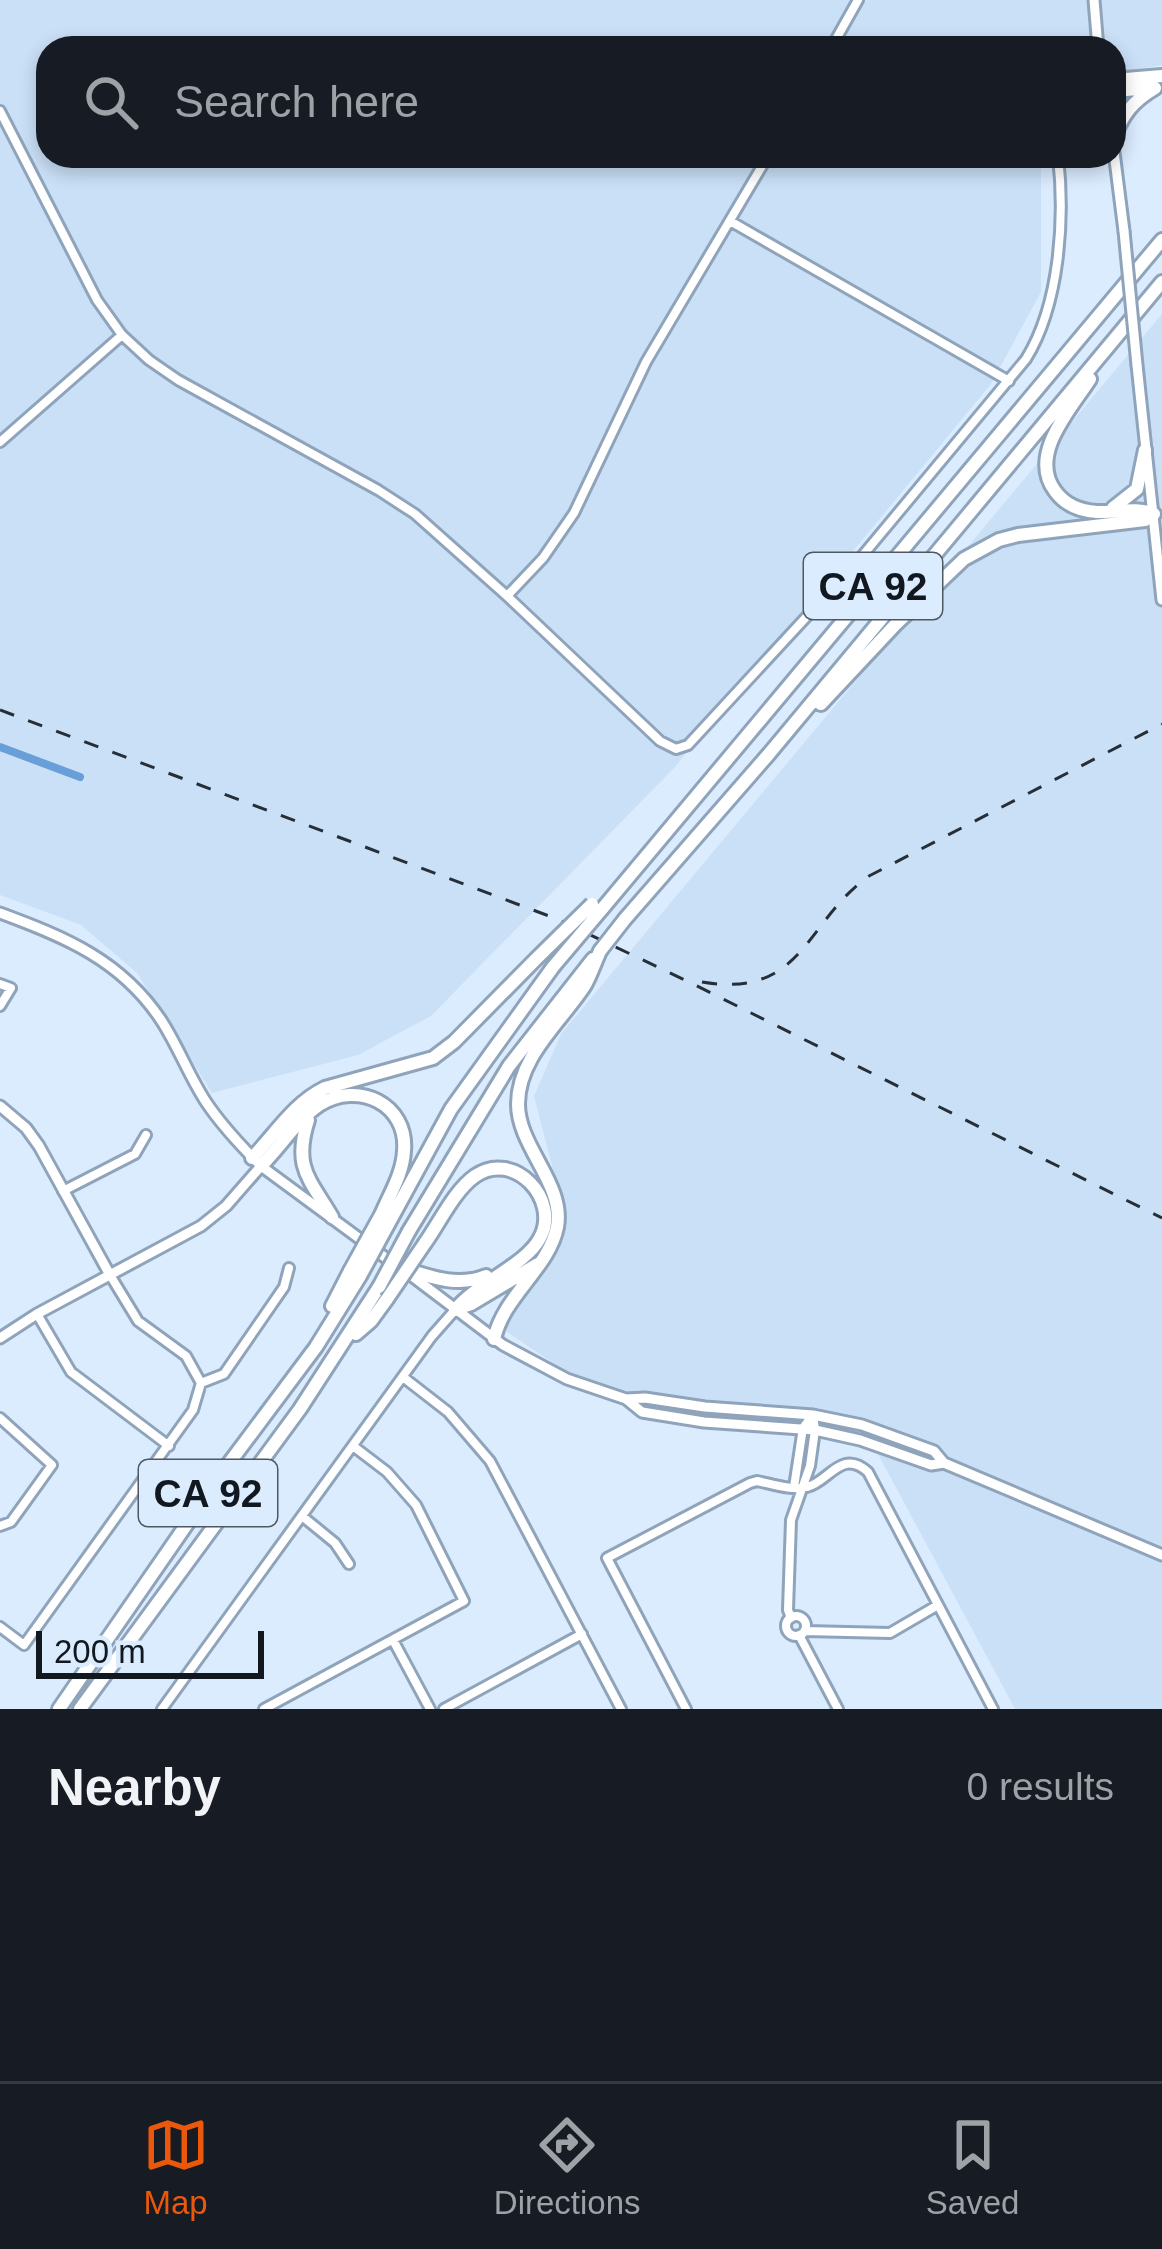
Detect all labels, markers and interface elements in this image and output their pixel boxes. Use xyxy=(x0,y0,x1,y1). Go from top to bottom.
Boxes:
search box xyxy=(36,36,1126,168)
icon: search xyxy=(78,69,144,135)
text: Search here xyxy=(174,76,419,127)
road number: CA 92 xyxy=(804,553,942,619)
road number: CA 92 xyxy=(139,1460,277,1526)
scale bar xyxy=(36,1625,264,1678)
text: 200 m xyxy=(54,1633,146,1670)
text: Nearby xyxy=(48,1759,221,1816)
text: 0 results xyxy=(967,1765,1114,1808)
tab: Map xyxy=(143,2112,209,2222)
tab: Directions xyxy=(494,2112,641,2222)
tab: Saved xyxy=(926,2112,1019,2222)

